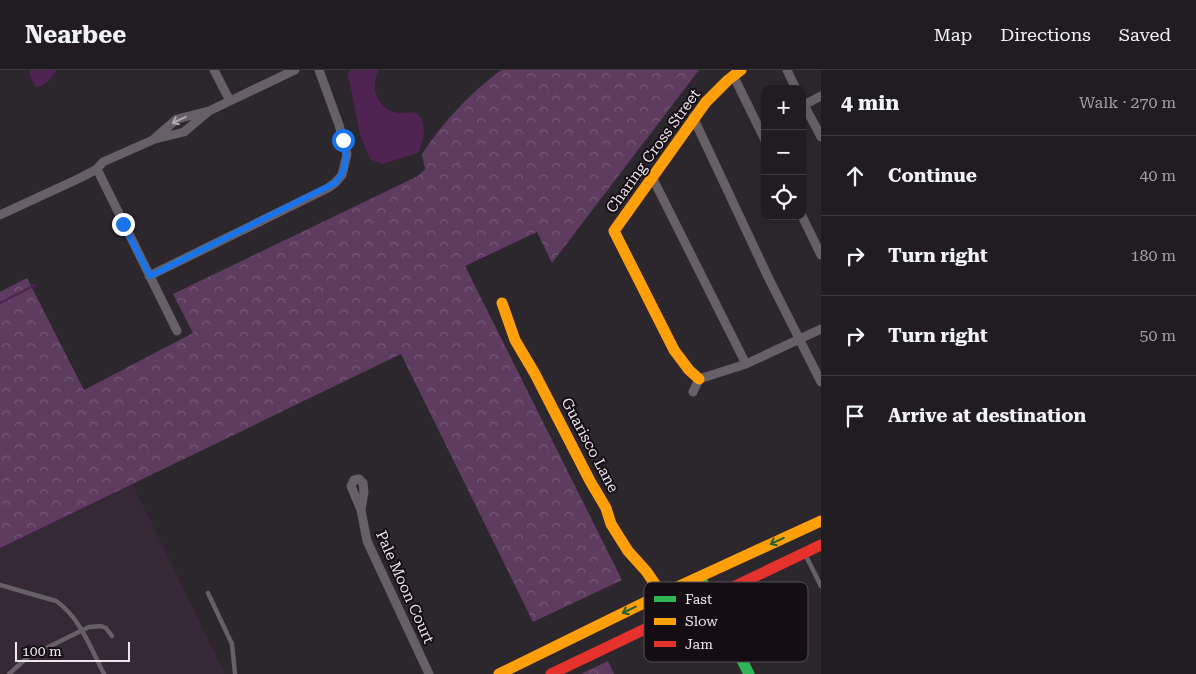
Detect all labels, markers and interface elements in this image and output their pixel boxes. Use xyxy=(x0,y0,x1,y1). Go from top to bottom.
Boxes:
text: Nearbee xyxy=(25,21,126,49)
text: Map xyxy=(934,24,972,45)
text: Directions xyxy=(1000,24,1091,45)
text: Saved xyxy=(1119,24,1171,45)
street label: Charing Cross Street xyxy=(602,85,704,216)
map controls xyxy=(761,85,806,220)
button: + xyxy=(761,85,806,130)
text: 4 min xyxy=(841,91,899,115)
text: Walk · 270 m xyxy=(1079,93,1176,112)
one-way arrow xyxy=(172,115,187,125)
route start xyxy=(332,129,355,152)
button: − xyxy=(761,130,806,175)
icon: ahead xyxy=(841,162,869,190)
text: Continue xyxy=(888,164,977,187)
text: 40 m xyxy=(1139,166,1176,185)
button: locate xyxy=(761,175,806,220)
route end xyxy=(112,213,135,236)
icon: right xyxy=(841,242,869,270)
text: Turn right xyxy=(888,244,988,267)
text: 180 m xyxy=(1130,246,1176,265)
icon: right xyxy=(841,322,869,350)
text: Turn right xyxy=(888,324,988,347)
text: 50 m xyxy=(1139,326,1176,345)
street label: Guarisco Lane xyxy=(558,395,622,495)
icon: arrive xyxy=(841,402,869,430)
text: Arrive at destination xyxy=(888,404,1086,427)
street label: Pale Moon Court xyxy=(372,528,438,647)
one-way arrow xyxy=(770,537,785,547)
legend xyxy=(644,582,808,662)
text: Fast xyxy=(685,591,712,607)
one-way arrow xyxy=(622,605,637,615)
text: Slow xyxy=(685,613,718,629)
text: Jam xyxy=(685,636,713,652)
scale bar xyxy=(15,639,130,662)
text: 100 m xyxy=(22,643,62,659)

